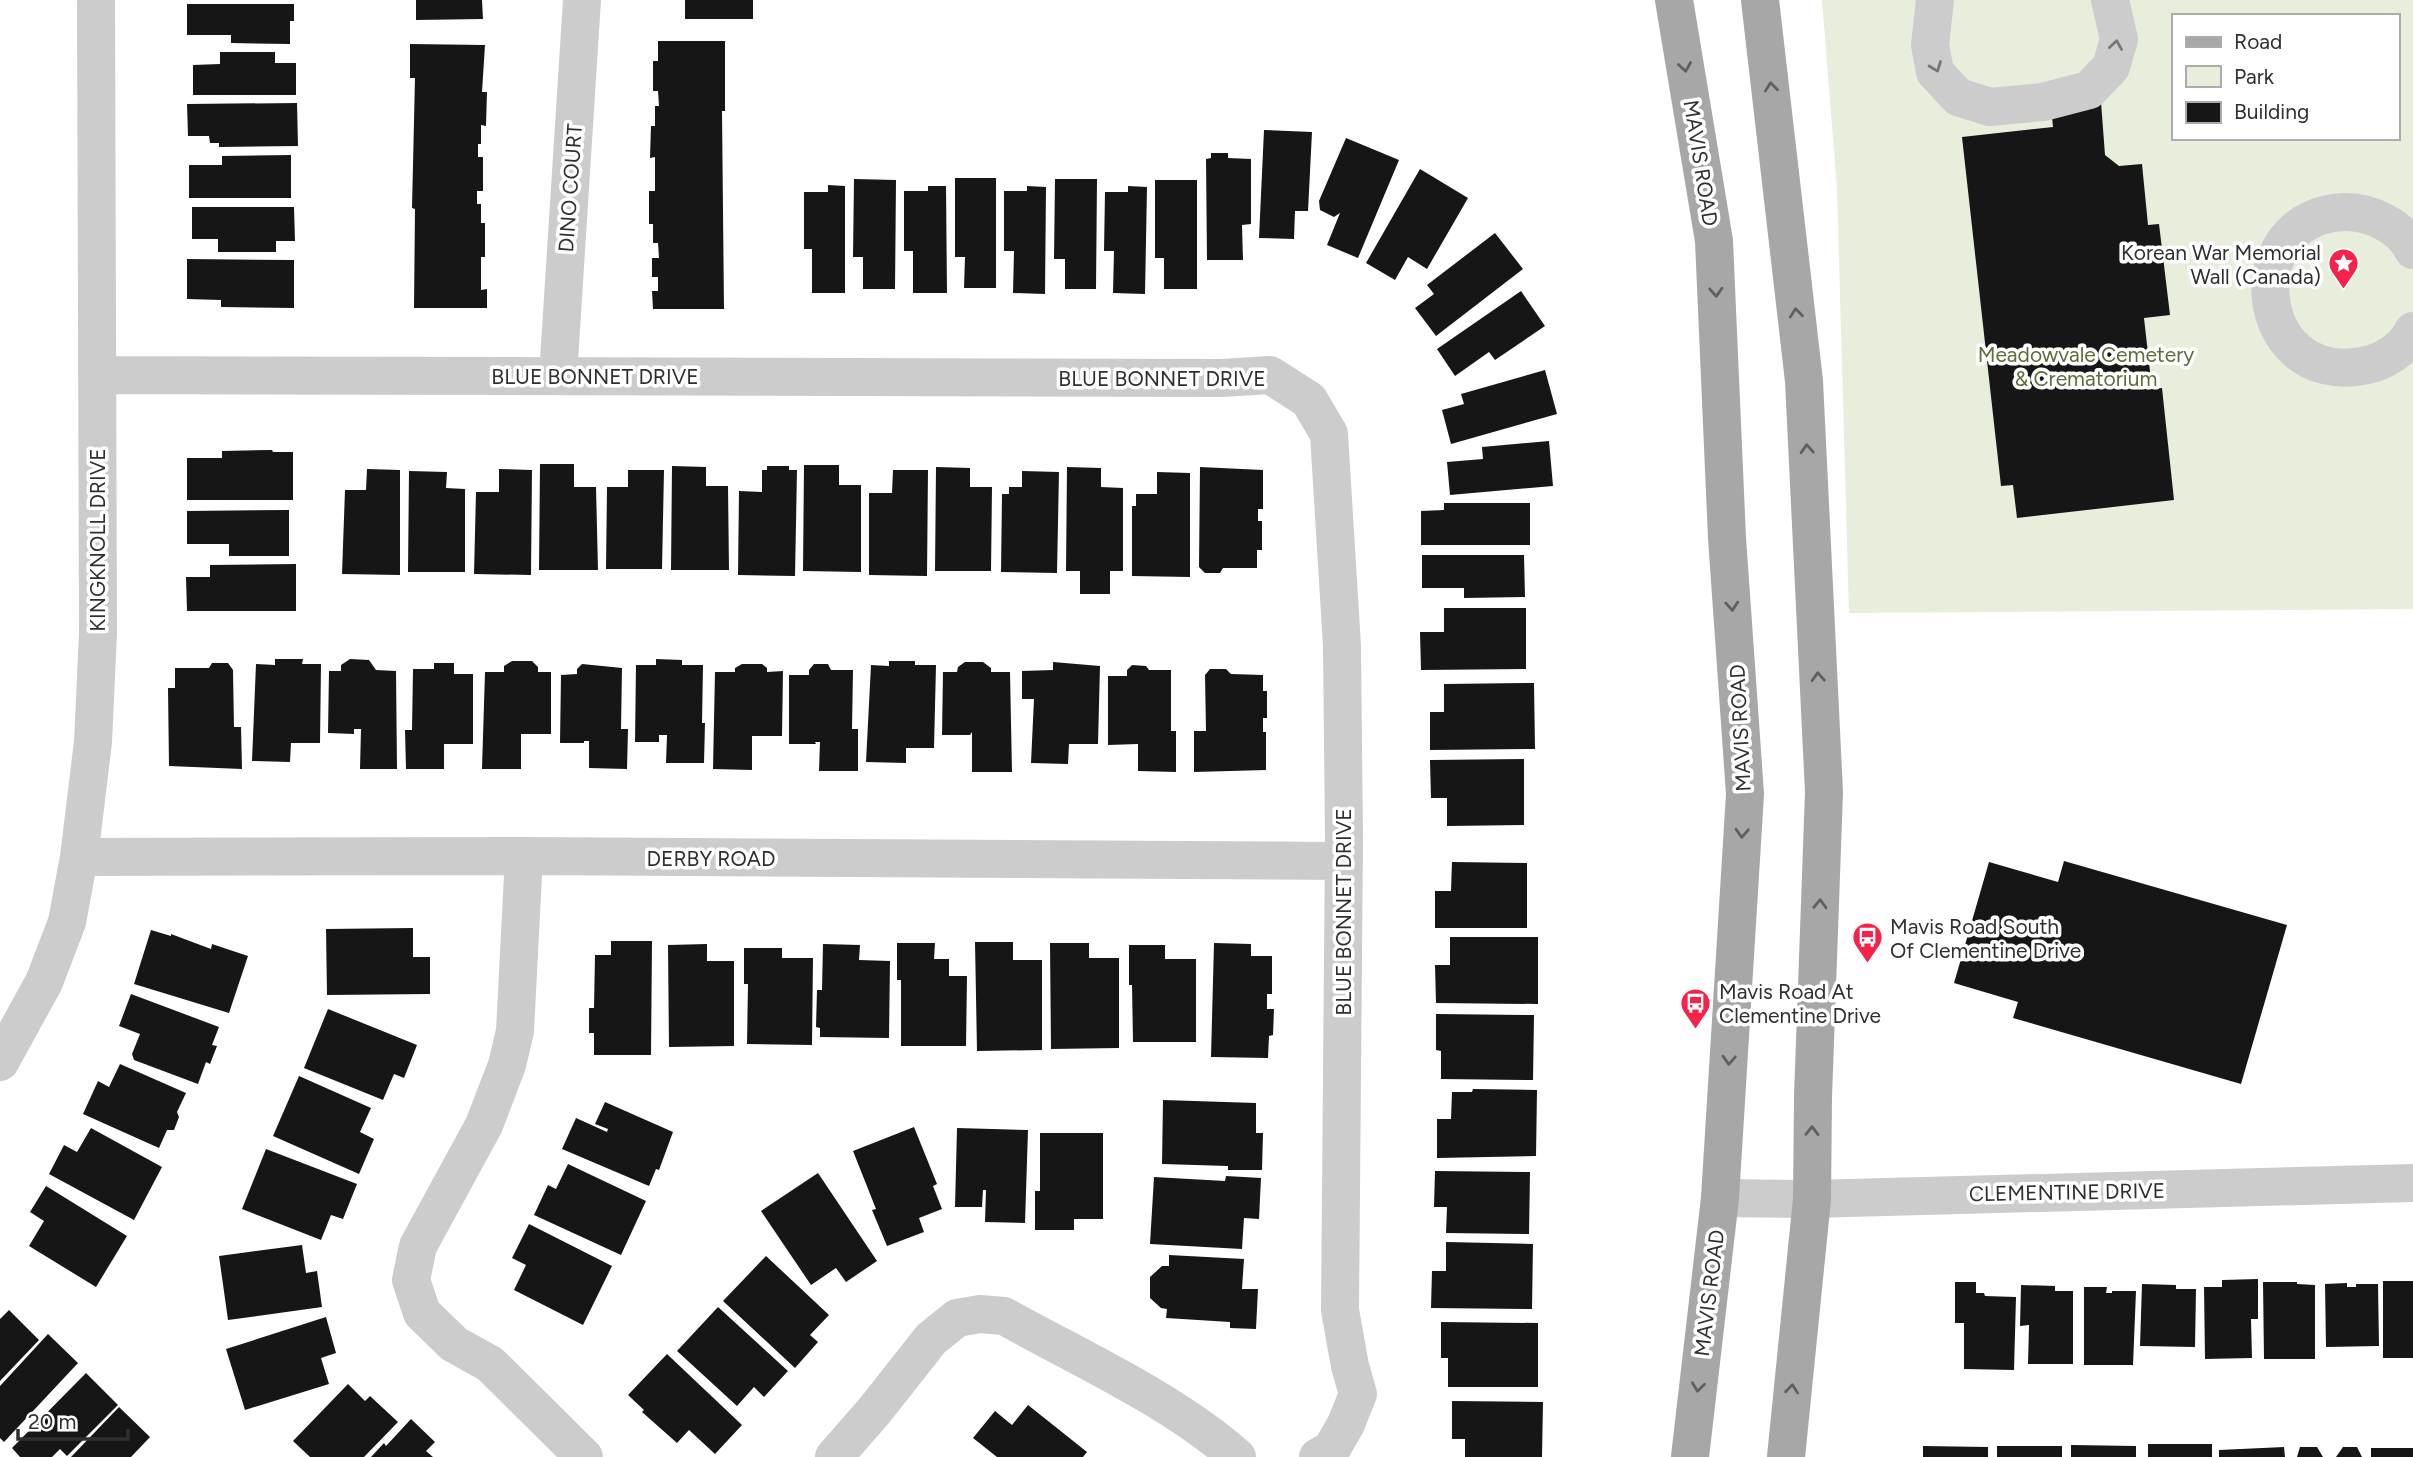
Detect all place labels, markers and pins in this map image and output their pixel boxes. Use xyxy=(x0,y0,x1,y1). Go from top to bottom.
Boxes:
place label: Korean War Memorial Wall (Canada) xyxy=(2121,240,2321,289)
place icon: Korean War Memorial Wall (Canada) xyxy=(2327,247,2361,291)
place label: Mavis Road South Of Clementine Drive xyxy=(1890,914,2081,963)
bus stop icon: Mavis Road South Of Clementine Drive xyxy=(1850,921,1884,965)
place label: Mavis Road At Clementine Drive xyxy=(1719,979,1881,1028)
bus stop icon: Mavis Road At Clementine Drive xyxy=(1679,986,1713,1030)

